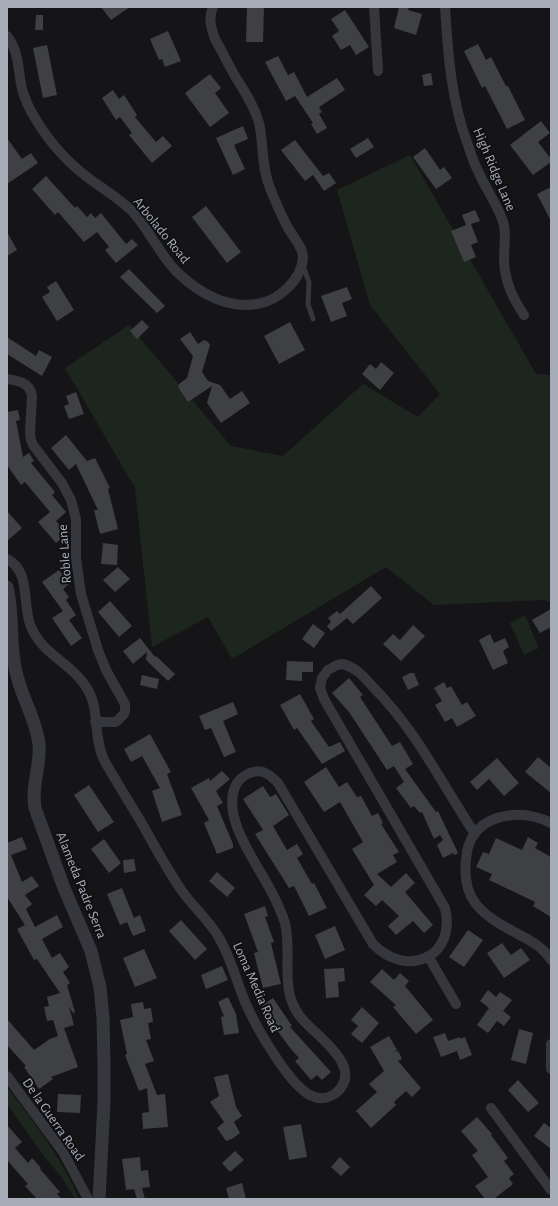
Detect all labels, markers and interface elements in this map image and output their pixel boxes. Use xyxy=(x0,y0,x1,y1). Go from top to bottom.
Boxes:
street label: High Ridge Lane xyxy=(470,126,518,213)
street label: Arbolado Road xyxy=(130,195,192,266)
street label: Roble Lane xyxy=(56,524,74,584)
street label: Alameda Padre Serra xyxy=(53,830,109,941)
street label: Loma Media Road xyxy=(230,940,282,1034)
street label: De la Guerra Road xyxy=(20,1076,87,1163)

